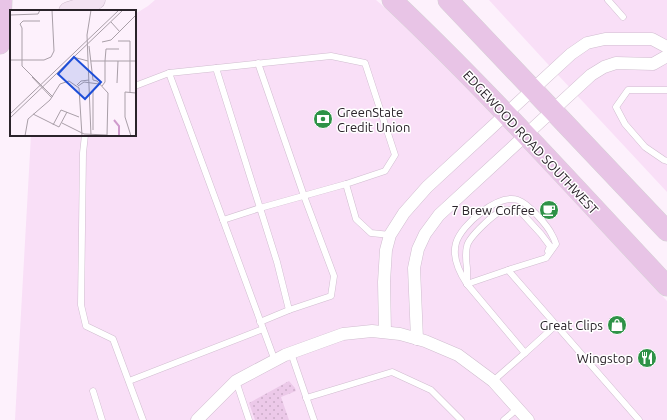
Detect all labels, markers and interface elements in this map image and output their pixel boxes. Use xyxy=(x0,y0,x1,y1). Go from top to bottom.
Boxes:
inset map xyxy=(10,10,136,136)
street label: EDGEWOOD ROAD SOUTHWEST xyxy=(461,67,601,217)
place label: GreenState Credit Union xyxy=(337,105,410,134)
bank icon: GreenState Credit Union xyxy=(312,108,334,130)
cafe icon: 7 Brew Coffee xyxy=(538,199,560,221)
place label: 7 Brew Coffee xyxy=(451,203,535,217)
shop icon: Great Clips xyxy=(606,314,628,336)
place label: Great Clips xyxy=(540,318,603,332)
restaurant icon: Wingstop xyxy=(636,347,658,369)
place label: Wingstop xyxy=(577,351,633,365)

